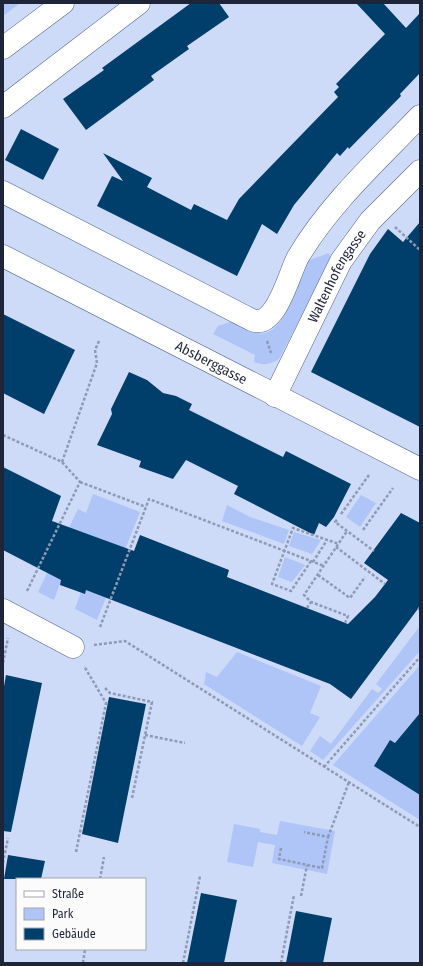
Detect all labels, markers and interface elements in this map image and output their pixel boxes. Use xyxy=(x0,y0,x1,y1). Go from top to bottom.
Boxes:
street label: Waltenhofengasse xyxy=(304,226,370,326)
street label: Absberggasse xyxy=(172,338,250,388)
legend xyxy=(16,878,146,950)
text: Straße xyxy=(52,887,84,901)
text: Park xyxy=(52,907,74,921)
text: Gebäude xyxy=(52,927,96,941)

